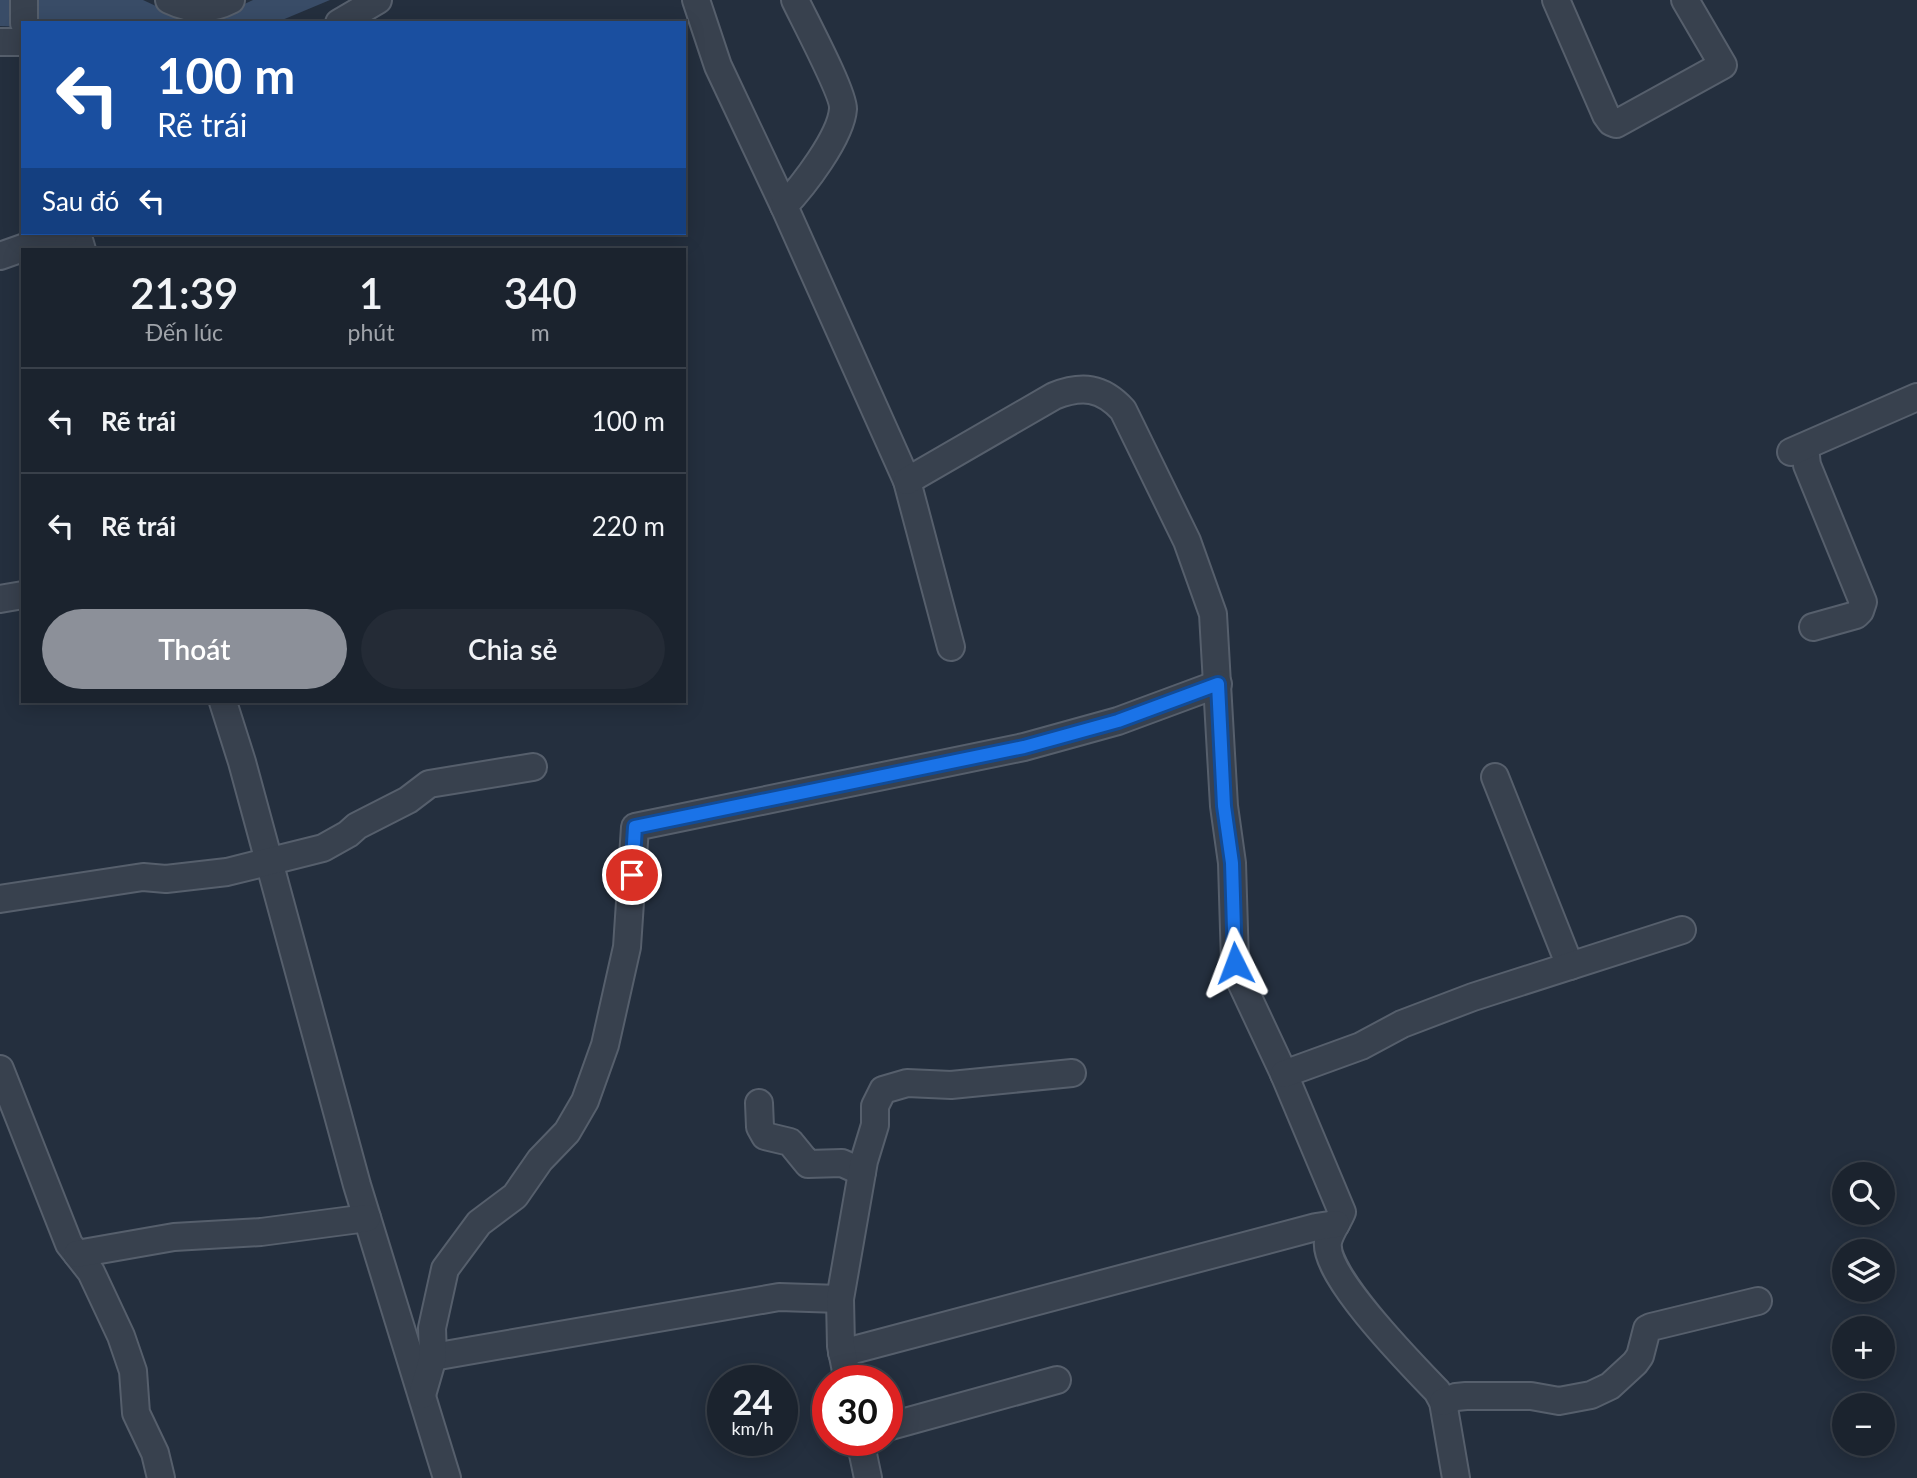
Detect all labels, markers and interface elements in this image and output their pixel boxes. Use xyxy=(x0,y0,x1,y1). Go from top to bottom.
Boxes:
text: 100 m xyxy=(157,46,295,104)
icon: left xyxy=(42,49,133,140)
text: Rẽ trái xyxy=(157,105,248,144)
icon: left xyxy=(133,182,171,220)
text: Sau đó xyxy=(42,185,119,217)
text: 21:39 xyxy=(130,268,238,318)
text: 1 xyxy=(359,268,383,318)
text: 340 xyxy=(504,268,577,318)
text: Đến lúc xyxy=(145,318,223,346)
text: phút xyxy=(348,318,394,346)
text: m xyxy=(531,318,550,346)
icon: left xyxy=(42,402,80,440)
text: Rẽ trái xyxy=(101,405,176,437)
text: 100 m xyxy=(592,405,665,437)
icon: left xyxy=(42,507,80,545)
text: Rẽ trái xyxy=(101,510,176,542)
text: 220 m xyxy=(592,510,665,542)
button: Thoát xyxy=(42,609,347,689)
button: Chia sẻ xyxy=(361,609,665,689)
pin xyxy=(602,845,662,905)
icon: arrive xyxy=(613,856,651,894)
position arrow xyxy=(1198,926,1272,1000)
map controls xyxy=(1832,1162,1895,1456)
button: search xyxy=(1832,1162,1895,1225)
button: layers xyxy=(1832,1239,1895,1302)
button: + xyxy=(1832,1316,1895,1379)
speed limit sign: 30 xyxy=(812,1365,903,1456)
text: 24 xyxy=(732,1380,773,1422)
button: − xyxy=(1832,1393,1895,1456)
text: km/h xyxy=(731,1417,774,1439)

